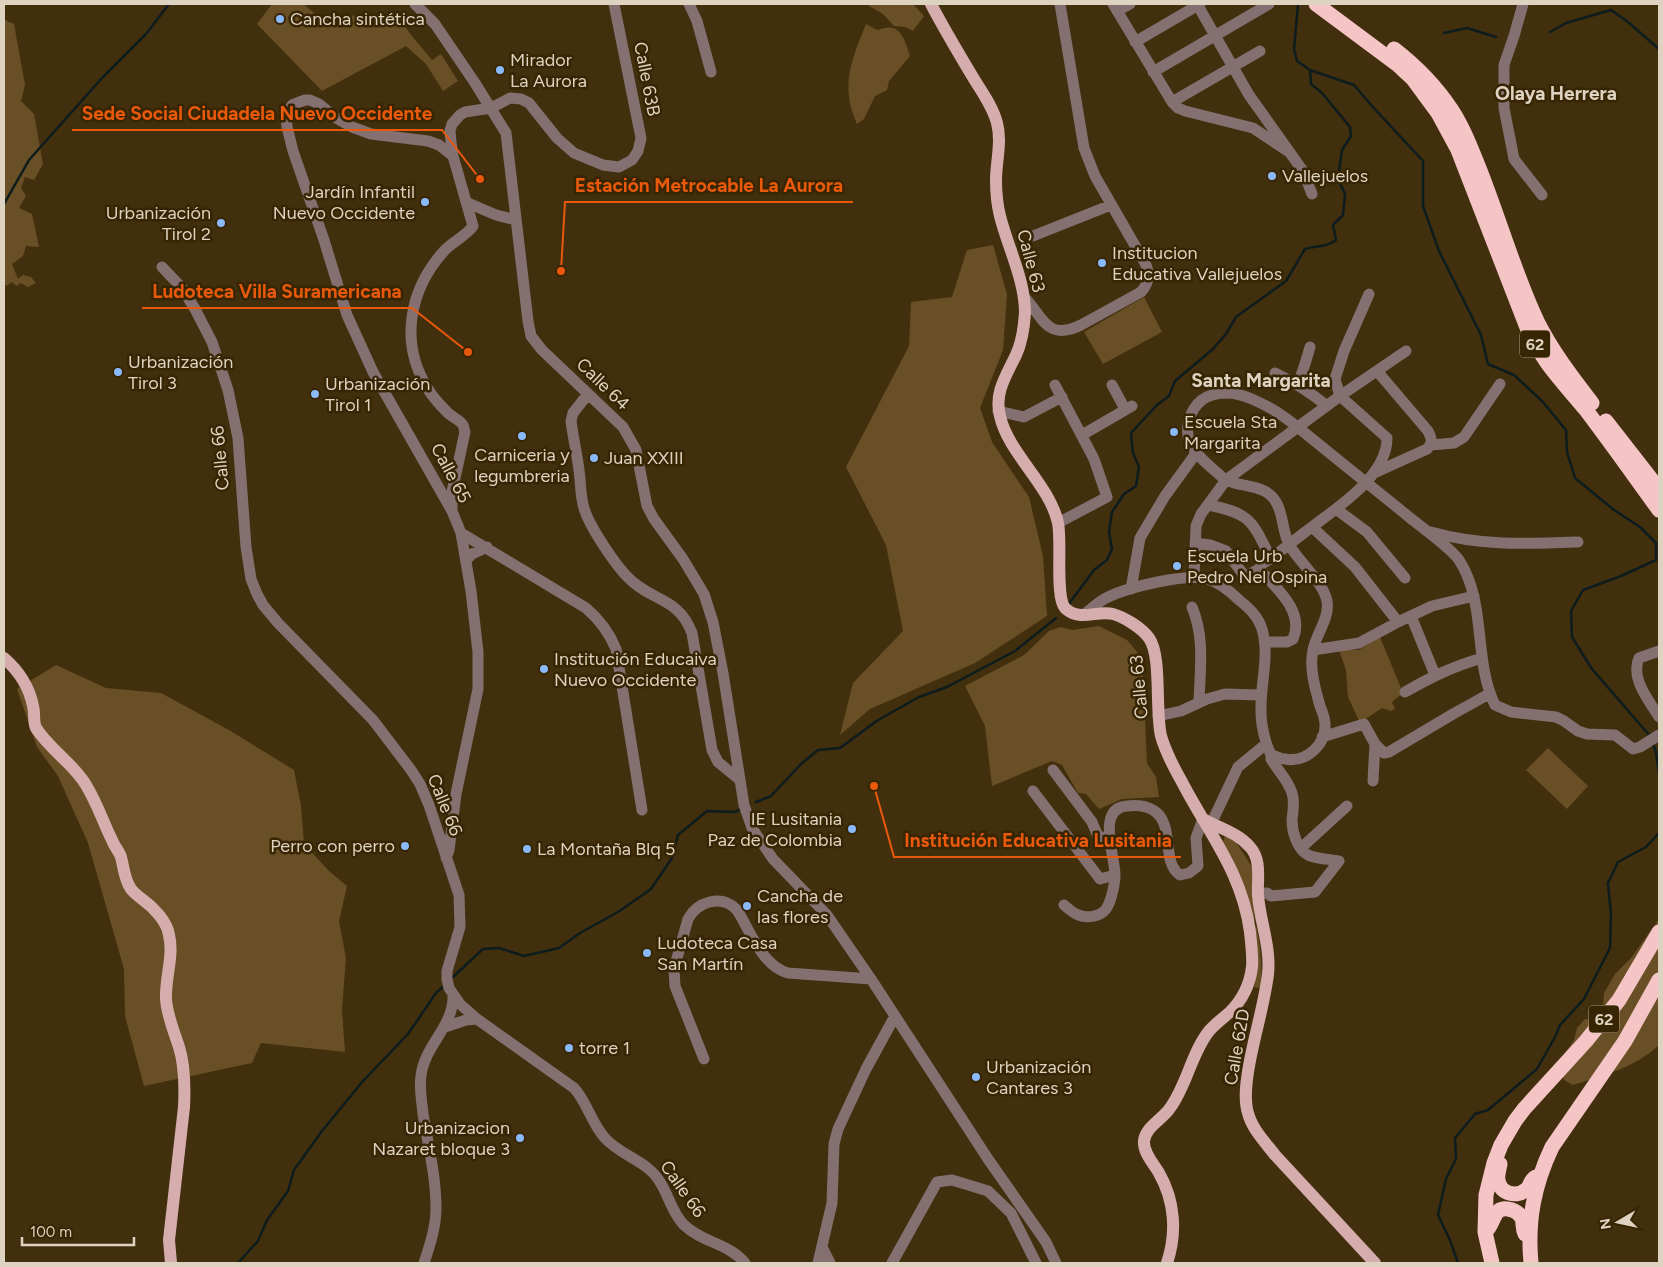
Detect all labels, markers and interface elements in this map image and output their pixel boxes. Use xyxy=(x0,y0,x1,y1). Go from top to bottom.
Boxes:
place label: Cancha sintética xyxy=(290,8,425,30)
marker: Cancha sintética xyxy=(274,13,286,25)
street label: Calle 63B xyxy=(629,40,665,118)
place label: Mirador La Aurora xyxy=(510,49,587,92)
marker: Mirador La Aurora xyxy=(494,64,506,76)
district label: Olaya Herrera xyxy=(1495,82,1617,105)
callout: Sede Social Ciudadela Nuevo Occidente xyxy=(72,96,442,130)
text: Sede Social Ciudadela Nuevo Occidente xyxy=(82,102,433,125)
place label: Vallejuelos xyxy=(1282,165,1368,187)
callout: Estación Metrocable La Aurora xyxy=(565,168,853,202)
marker: Vallejuelos xyxy=(1266,170,1278,182)
text: Estación Metrocable La Aurora xyxy=(575,174,843,197)
place label: Jardín Infantil Nuevo Occidente xyxy=(273,181,415,224)
marker: Jardín Infantil Nuevo Occidente xyxy=(419,196,431,208)
place label: Urbanización Tirol 2 xyxy=(106,202,211,245)
marker: Urbanización Tirol 2 xyxy=(215,217,227,229)
street label: Calle 63 xyxy=(1012,227,1050,295)
place label: Institucion Educativa Vallejuelos xyxy=(1112,242,1282,285)
marker: Institucion Educativa Vallejuelos xyxy=(1096,257,1108,269)
callout: Ludoteca Villa Suramericana xyxy=(142,274,412,308)
text: Ludoteca Villa Suramericana xyxy=(152,280,402,303)
road number: 62 xyxy=(1520,330,1550,358)
place label: Urbanización Tirol 3 xyxy=(128,351,233,394)
street label: Calle 64 xyxy=(572,353,634,415)
marker: Urbanización Tirol 3 xyxy=(112,366,124,378)
district label: Santa Margarita xyxy=(1191,369,1331,392)
place label: Urbanización Tirol 1 xyxy=(325,373,430,416)
marker: Urbanización Tirol 1 xyxy=(309,388,321,400)
place label: Escuela Sta Margarita xyxy=(1184,411,1277,454)
street label: Calle 66 xyxy=(206,425,234,491)
marker: Escuela Sta Margarita xyxy=(1168,426,1180,438)
marker: Carniceria y legumbreria xyxy=(516,430,528,442)
street label: Calle 65 xyxy=(426,439,476,507)
place label: Carniceria y legumbreria xyxy=(474,444,570,487)
place label: Juan XXIII xyxy=(604,447,684,469)
marker: Juan XXIII xyxy=(588,452,600,464)
place label: Escuela Urb Pedro Nel Ospina xyxy=(1187,545,1327,588)
marker: Escuela Urb Pedro Nel Ospina xyxy=(1171,560,1183,572)
place label: Institución Educaiva Nuevo Occidente xyxy=(554,648,717,691)
street label: Calle 63 xyxy=(1125,654,1153,720)
marker: Institución Educaiva Nuevo Occidente xyxy=(538,663,550,675)
street label: Calle 66 xyxy=(423,771,467,839)
place label: IE Lusitania Paz de Colombia xyxy=(707,808,842,851)
marker: IE Lusitania Paz de Colombia xyxy=(846,823,858,835)
callout: Institución Educativa Lusitania xyxy=(894,823,1181,857)
text: Institución Educativa Lusitania xyxy=(904,829,1172,852)
place label: Perro con perro xyxy=(270,835,395,857)
place label: La Montaña Blq 5 xyxy=(537,838,675,860)
marker: Perro con perro xyxy=(399,840,411,852)
marker: La Montaña Blq 5 xyxy=(521,843,533,855)
place label: Cancha de las flores xyxy=(757,885,843,928)
marker: Cancha de las flores xyxy=(741,900,753,912)
place label: Ludoteca Casa San Martín xyxy=(657,932,777,975)
marker: Ludoteca Casa San Martín xyxy=(641,947,653,959)
road number: 62 xyxy=(1589,1006,1619,1032)
street label: Calle 62D xyxy=(1219,1007,1255,1087)
place label: torre 1 xyxy=(579,1037,630,1059)
marker: torre 1 xyxy=(563,1042,575,1054)
place label: Urbanización Cantares 3 xyxy=(986,1056,1091,1099)
marker: Urbanización Cantares 3 xyxy=(970,1071,982,1083)
place label: Urbanizacion Nazaret bloque 3 xyxy=(372,1117,510,1160)
marker: Urbanizacion Nazaret bloque 3 xyxy=(514,1132,526,1144)
street label: Calle 66 xyxy=(655,1156,711,1222)
north arrow xyxy=(1593,1197,1643,1247)
scale bar xyxy=(22,1214,135,1246)
text: N xyxy=(1596,1217,1615,1231)
text: 100 m xyxy=(30,1223,72,1241)

